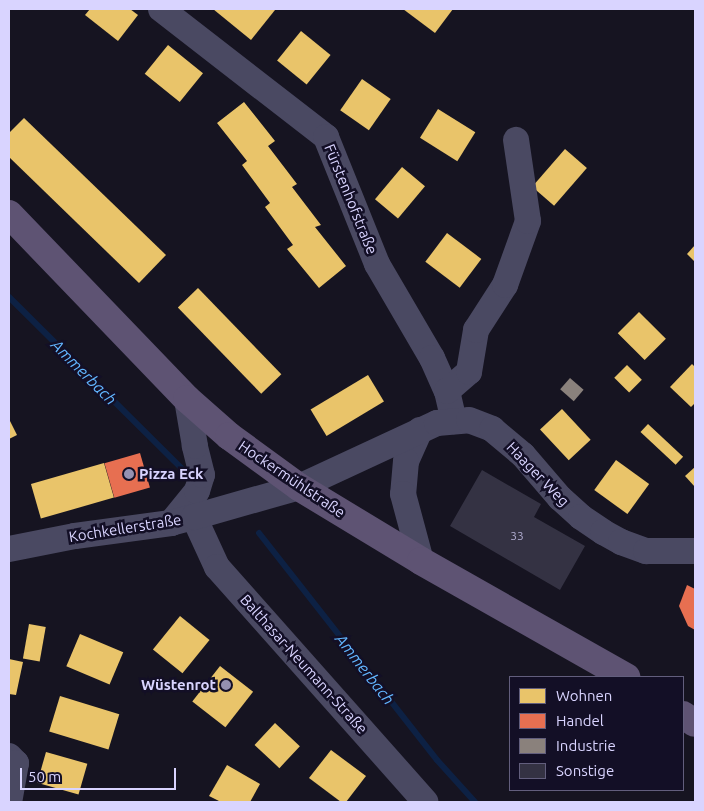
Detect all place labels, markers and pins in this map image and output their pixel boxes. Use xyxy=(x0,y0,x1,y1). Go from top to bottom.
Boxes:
place label: Pizza Eck xyxy=(139,465,203,483)
marker: Pizza Eck xyxy=(123,468,135,480)
place label: Wüstenrot xyxy=(141,676,216,694)
marker: Wüstenrot xyxy=(220,679,232,691)

